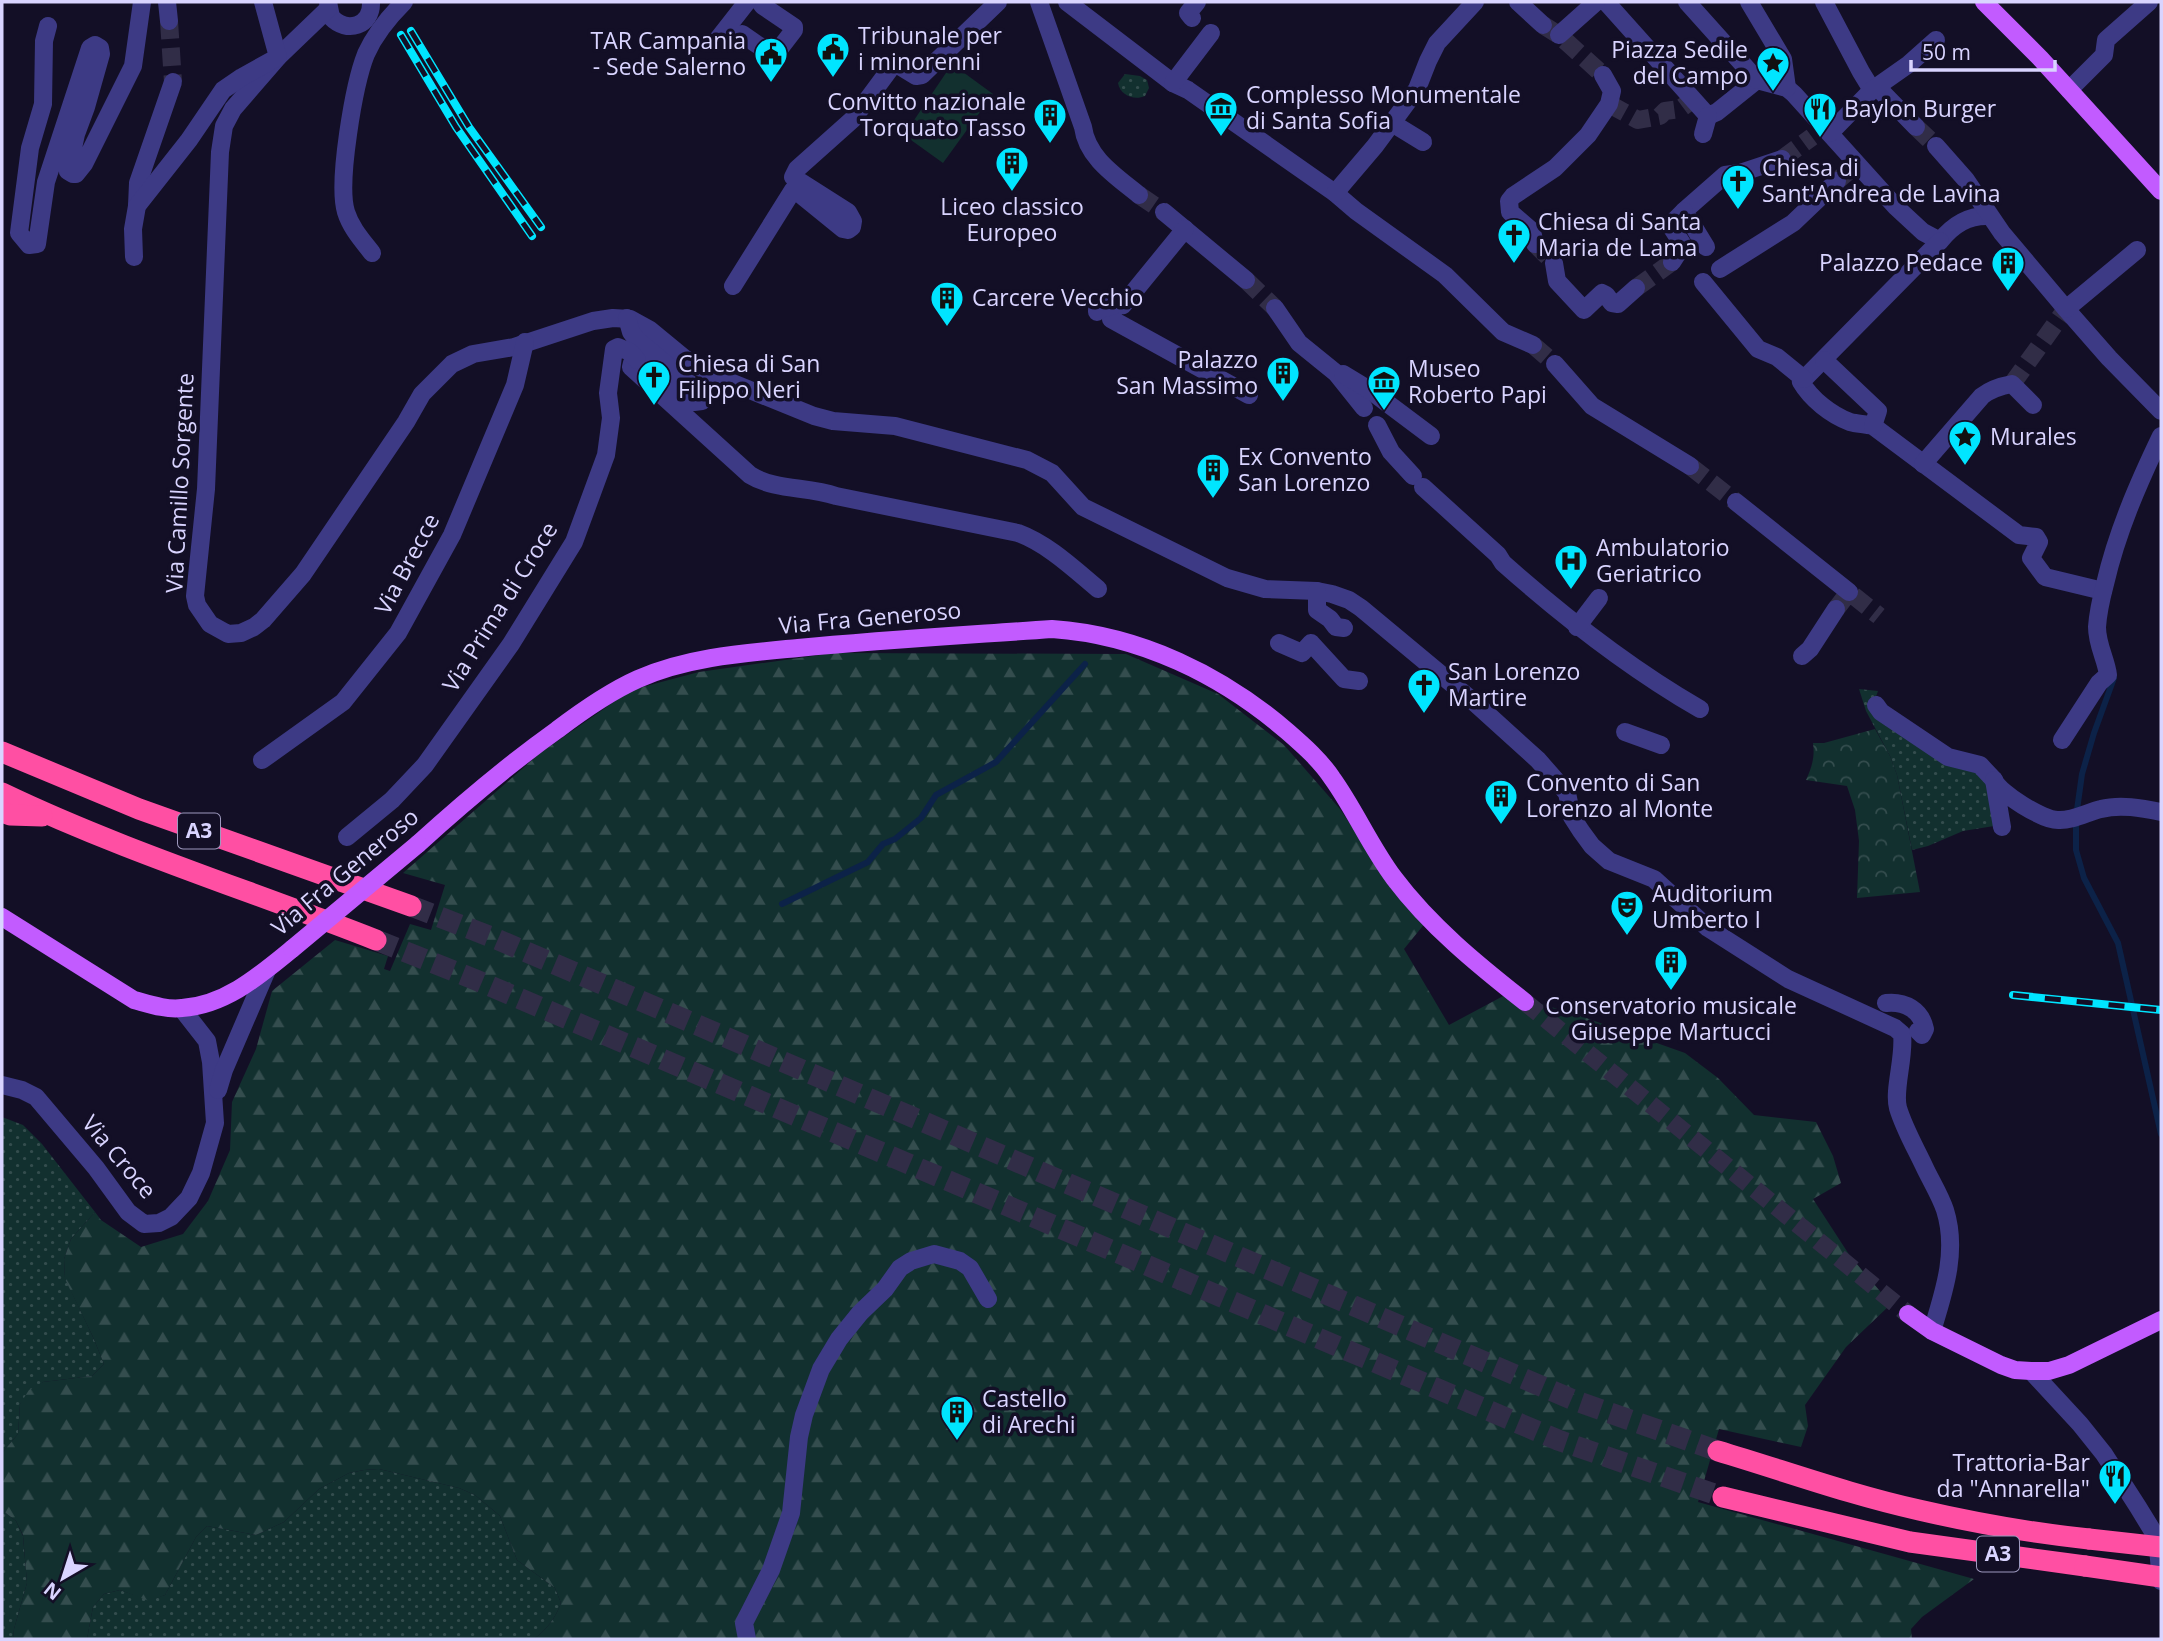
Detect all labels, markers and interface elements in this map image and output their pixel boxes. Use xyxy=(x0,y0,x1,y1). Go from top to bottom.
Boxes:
place label: Tribunale per i minorenni xyxy=(858,19,1003,77)
place label: TAR Campania - Sede Salerno xyxy=(591,24,746,82)
scale bar xyxy=(1911,28,2054,72)
public building icon: Tribunale per i minorenni xyxy=(814,30,852,79)
place label: Piazza Sedile del Campo xyxy=(1611,33,1748,91)
public building icon: TAR Campania - Sede Salerno xyxy=(752,35,790,84)
text: 50 m xyxy=(1922,38,1971,66)
place icon: Piazza Sedile del Campo xyxy=(1754,44,1792,93)
place label: Complesso Monumentale di Santa Sofia xyxy=(1246,78,1521,136)
place label: Convitto nazionale Torquato Tasso xyxy=(827,85,1026,143)
museum icon: Complesso Monumentale di Santa Sofia xyxy=(1202,89,1240,138)
restaurant icon: Baylon Burger xyxy=(1801,90,1839,139)
place label: Baylon Burger xyxy=(1844,92,1997,124)
building icon: Convitto nazionale Torquato Tasso xyxy=(1031,96,1069,145)
building icon: Liceo classico Europeo xyxy=(993,144,1031,193)
place label: Chiesa di Sant'Andrea de Lavina xyxy=(1762,151,2000,209)
church icon: Chiesa di Sant'Andrea de Lavina xyxy=(1719,162,1757,211)
place label: Liceo classico Europeo xyxy=(940,190,1084,248)
place label: Chiesa di Santa Maria de Lama xyxy=(1538,205,1701,263)
church icon: Chiesa di Santa Maria de Lama xyxy=(1495,216,1533,265)
building icon: Palazzo Pedace xyxy=(1989,244,2027,293)
place label: Palazzo Pedace xyxy=(1819,246,1983,278)
building icon: Carcere Vecchio xyxy=(928,279,966,328)
place label: Carcere Vecchio xyxy=(972,281,1143,313)
place label: Palazzo San Massimo xyxy=(1116,343,1258,401)
place label: Chiesa di San Filippo Neri xyxy=(678,347,820,405)
place label: Museo Roberto Papi xyxy=(1408,352,1547,410)
building icon: Palazzo San Massimo xyxy=(1264,354,1302,403)
church icon: Chiesa di San Filippo Neri xyxy=(635,358,673,407)
museum icon: Museo Roberto Papi xyxy=(1365,363,1403,412)
street label: Via Camillo Sorgente xyxy=(157,372,201,594)
place icon: Murales xyxy=(1946,418,1984,467)
place label: Murales xyxy=(1990,420,2077,452)
place label: Ex Convento San Lorenzo xyxy=(1238,440,1372,498)
building icon: Ex Convento San Lorenzo xyxy=(1194,451,1232,500)
street label: Via Brecce xyxy=(366,507,446,620)
street label: Via Prima di Croce xyxy=(434,515,564,698)
place label: Ambulatorio Geriatrico xyxy=(1596,531,1730,589)
hospital icon: Ambulatorio Geriatrico xyxy=(1552,542,1590,591)
street label: Via Fra Generoso xyxy=(777,593,962,641)
place label: San Lorenzo Martire xyxy=(1448,655,1580,713)
church icon: San Lorenzo Martire xyxy=(1405,666,1443,715)
place label: Convento di San Lorenzo al Monte xyxy=(1526,766,1713,824)
building icon: Convento di San Lorenzo al Monte xyxy=(1482,777,1520,826)
street label: Via Fra Generoso xyxy=(264,800,425,942)
road number: A3 xyxy=(178,814,220,848)
place label: Auditorium Umberto I xyxy=(1652,877,1773,935)
theatre icon: Auditorium Umberto I xyxy=(1608,888,1646,937)
building icon: Conservatorio musicale Giuseppe Martucci xyxy=(1652,943,1690,992)
place label: Conservatorio musicale Giuseppe Martucci xyxy=(1545,989,1797,1047)
street label: Via Croce xyxy=(75,1108,164,1205)
place label: Castello di Arechi xyxy=(982,1382,1076,1440)
building icon: Castello di Arechi xyxy=(938,1393,976,1442)
place label: Trattoria-Bar da "Annarella" xyxy=(1937,1446,2091,1504)
restaurant icon: Trattoria-Bar da "Annarella" xyxy=(2096,1457,2134,1506)
road number: A3 xyxy=(1977,1536,2019,1572)
north arrow xyxy=(28,1543,98,1613)
text: N xyxy=(38,1576,66,1606)

